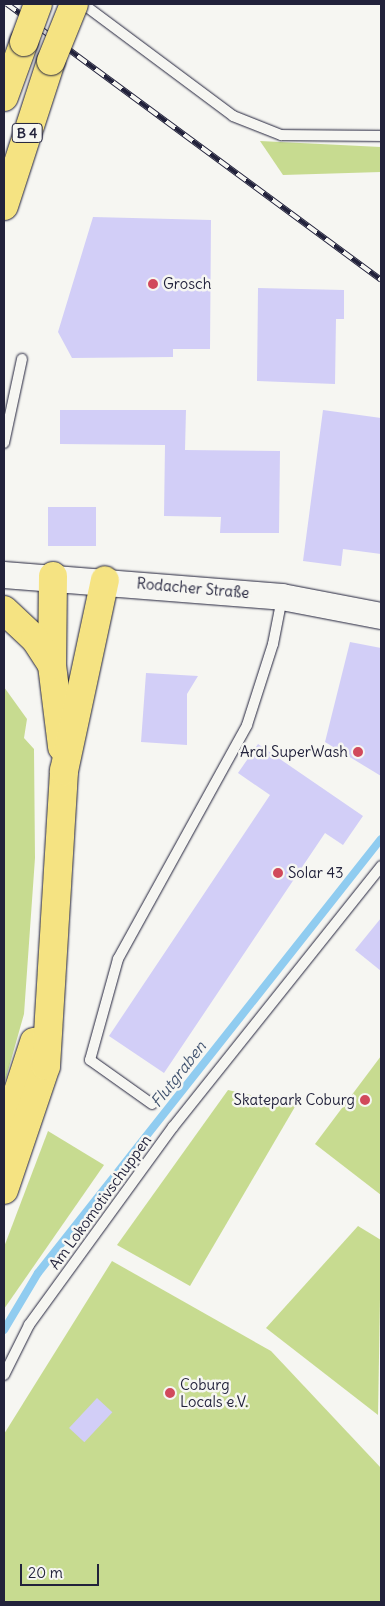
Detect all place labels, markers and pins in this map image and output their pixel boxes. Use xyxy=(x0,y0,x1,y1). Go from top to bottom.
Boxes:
place label: Grosch xyxy=(163,275,211,293)
marker: Grosch xyxy=(147,278,159,290)
place label: Aral SuperWash xyxy=(240,743,348,761)
marker: Aral SuperWash xyxy=(352,746,364,758)
place label: Solar 43 xyxy=(288,864,344,882)
marker: Solar 43 xyxy=(272,867,284,879)
place label: Skatepark Coburg xyxy=(234,1091,355,1109)
marker: Skatepark Coburg xyxy=(359,1094,371,1106)
place label: Coburg Locals e.V. xyxy=(180,1375,248,1410)
marker: Coburg Locals e.V. xyxy=(164,1387,176,1399)

